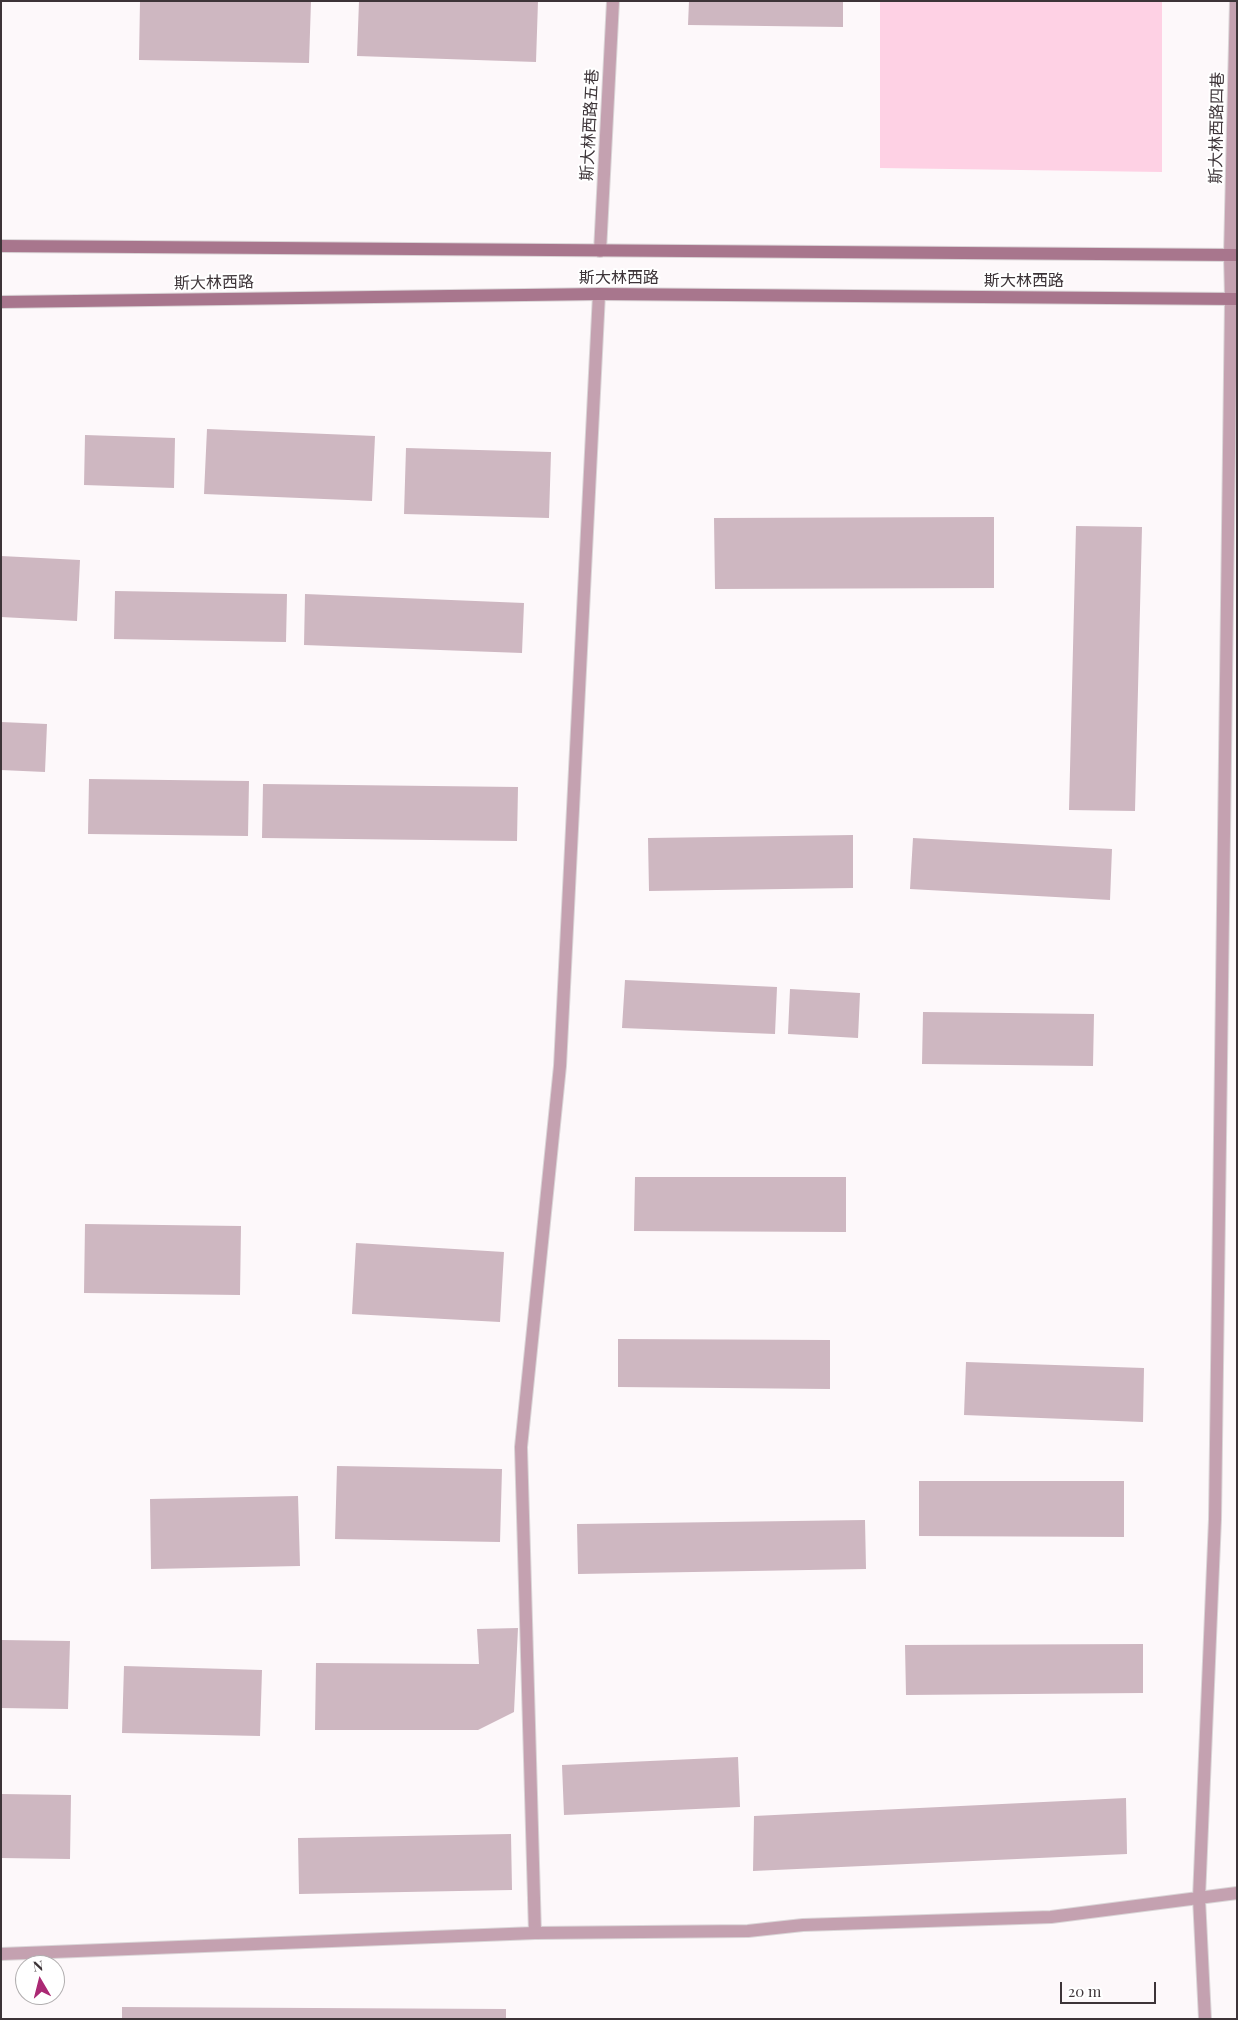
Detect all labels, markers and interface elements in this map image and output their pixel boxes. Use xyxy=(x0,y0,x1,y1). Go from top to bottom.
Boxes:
street label: 斯大林西路五巷 xyxy=(577,69,603,181)
street label: 斯大林西路四巷 xyxy=(1206,72,1228,184)
street label: 斯大林西路 xyxy=(579,268,659,288)
street label: 斯大林西路 xyxy=(984,271,1064,291)
street label: 斯大林西路 xyxy=(174,273,254,293)
north arrow xyxy=(15,1955,65,2005)
text: N xyxy=(32,1956,44,1976)
scale bar xyxy=(1063,1972,1159,2004)
text: 20 m xyxy=(1068,1981,1101,2001)

